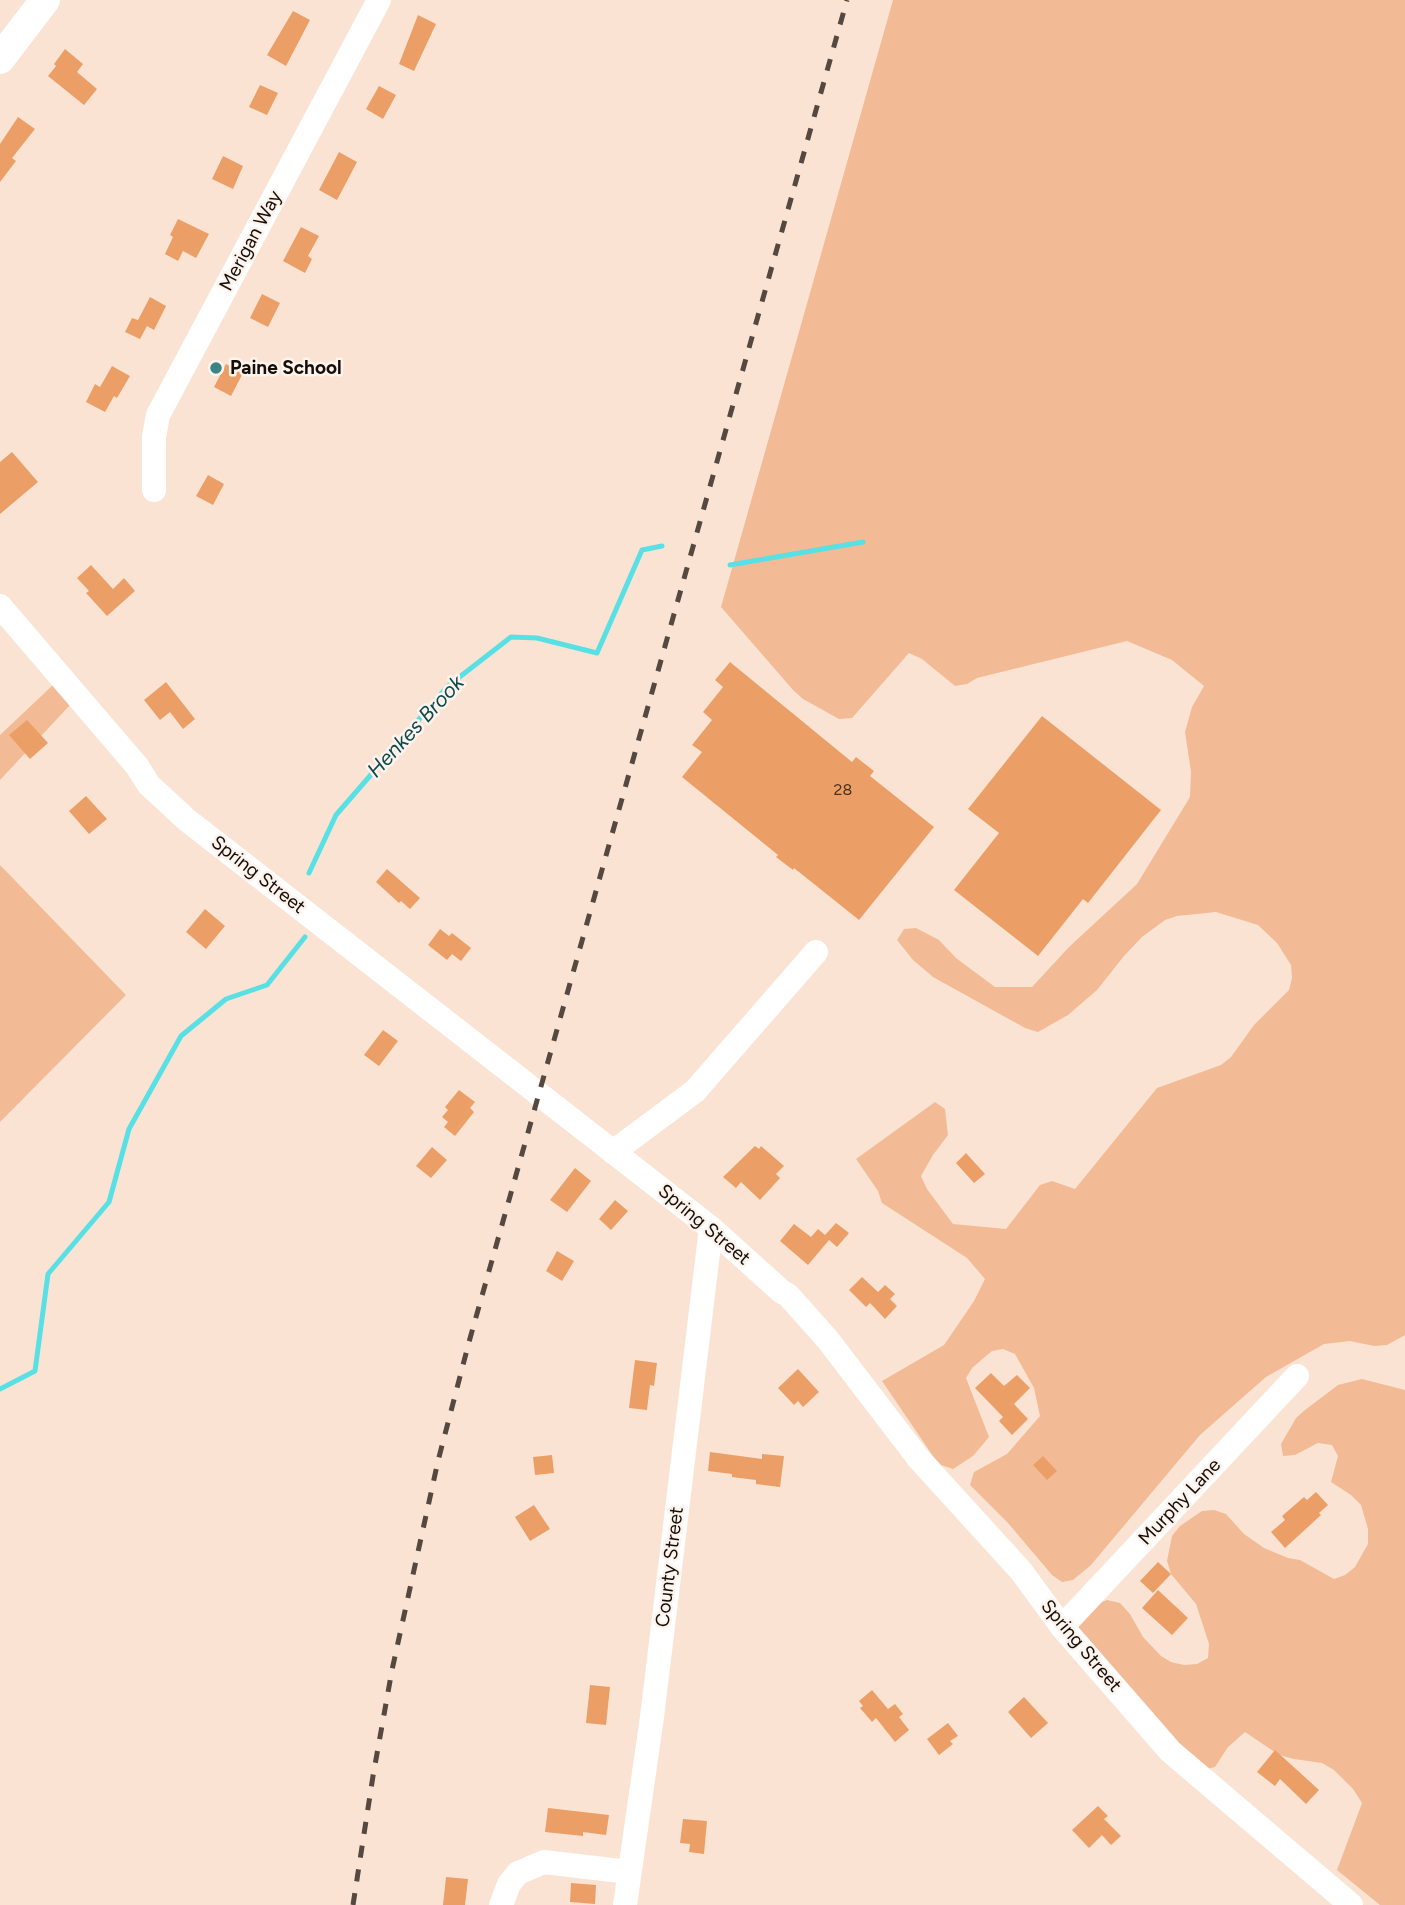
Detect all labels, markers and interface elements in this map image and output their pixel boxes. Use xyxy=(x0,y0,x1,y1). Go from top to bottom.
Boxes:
street label: Merigan Way xyxy=(215,187,287,295)
place label: Paine School xyxy=(230,357,342,379)
marker: Paine School xyxy=(208,360,224,376)
water label: Henkes Brook xyxy=(362,671,470,783)
house number: 28 xyxy=(834,780,852,800)
street label: Spring Street xyxy=(206,831,310,919)
street label: Spring Street xyxy=(653,1180,755,1270)
street label: Murphy Lane xyxy=(1134,1454,1226,1550)
street label: County Street xyxy=(651,1506,689,1628)
street label: Spring Street xyxy=(1036,1595,1126,1697)

